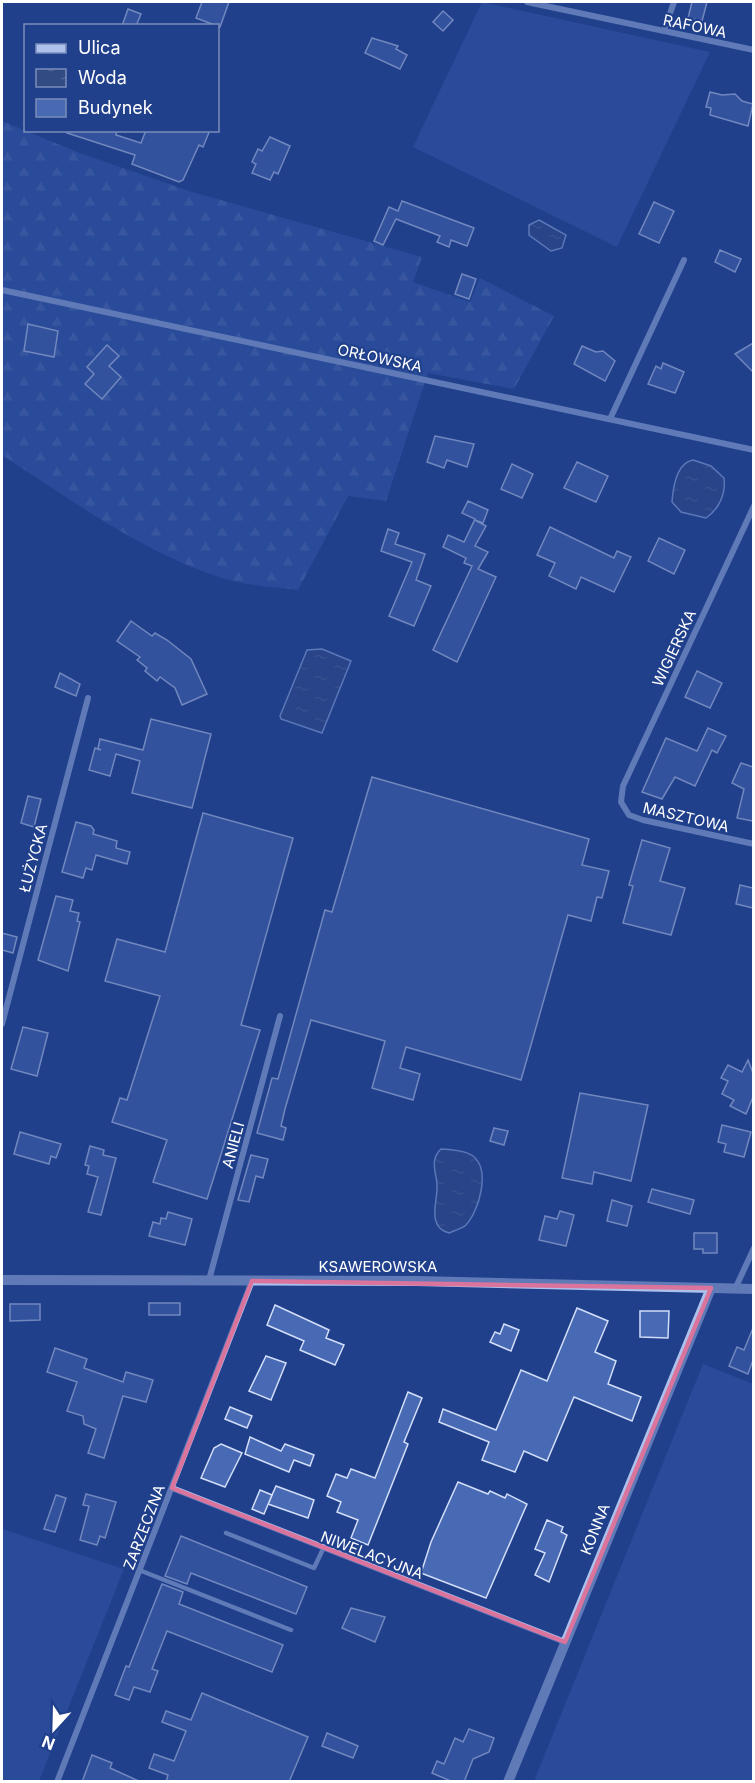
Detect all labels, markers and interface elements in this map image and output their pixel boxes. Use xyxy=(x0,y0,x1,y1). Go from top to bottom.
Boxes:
street label: RAFOWA xyxy=(661,10,729,42)
legend xyxy=(24,24,219,132)
text: Ulica xyxy=(78,37,121,58)
text: Woda xyxy=(78,67,127,88)
text: Budynek xyxy=(78,97,153,118)
street label: ORŁOWSKA xyxy=(336,340,424,376)
street label: WIGIERSKA xyxy=(648,606,700,690)
street label: MASZTOWA xyxy=(641,798,731,836)
street label: ŁUŻYCKA xyxy=(15,821,51,895)
street label: ANIELI xyxy=(218,1120,248,1170)
street label: KSAWEROWSKA xyxy=(319,1257,437,1276)
street label: ZARZECZNA xyxy=(119,1482,169,1572)
street label: KONNA xyxy=(576,1500,614,1558)
street label: NIWELACYJNA xyxy=(318,1527,426,1583)
north arrow xyxy=(24,1699,84,1759)
text: N xyxy=(39,1731,58,1754)

